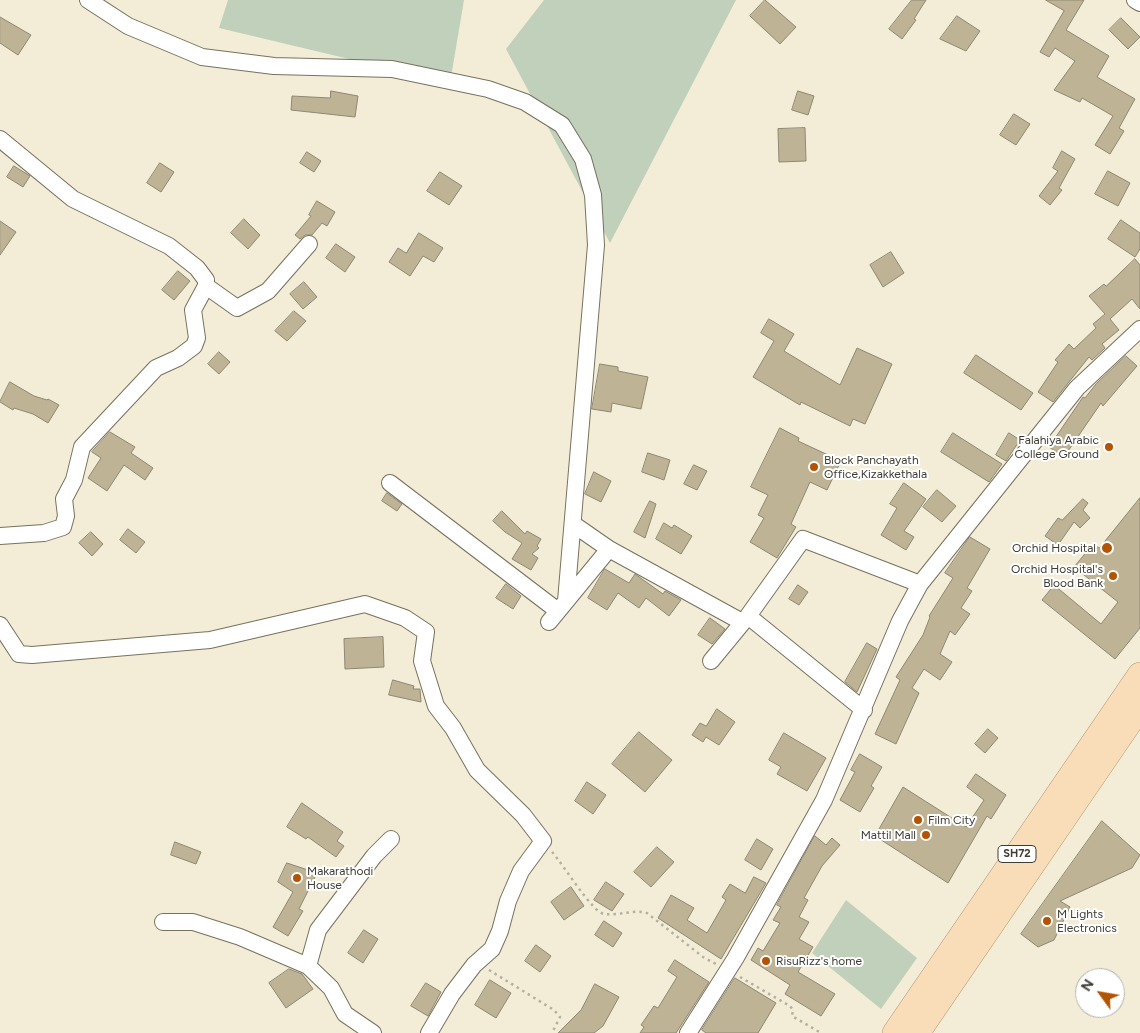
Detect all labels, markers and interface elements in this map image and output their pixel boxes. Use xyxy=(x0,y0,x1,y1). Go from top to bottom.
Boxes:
place label: Falahiya Arabic College Ground xyxy=(1014,433,1099,461)
marker: Falahiya Arabic College Ground xyxy=(1103,441,1115,453)
place label: Block Panchayath Office,Kizakkethala xyxy=(824,453,927,481)
marker: Block Panchayath Office,Kizakkethala xyxy=(808,461,820,473)
place label: Orchid Hospital xyxy=(1012,541,1096,555)
marker: Orchid Hospital xyxy=(1100,541,1114,555)
place label: Orchid Hospital's Blood Bank xyxy=(1011,562,1103,590)
marker: Orchid Hospital's Blood Bank xyxy=(1107,570,1119,582)
place label: Film City xyxy=(928,813,975,827)
marker: Film City xyxy=(912,814,924,826)
place label: Mattil Mall xyxy=(861,828,916,842)
marker: Mattil Mall xyxy=(920,829,932,841)
road number: SH72 xyxy=(998,846,1036,862)
place label: Makarathodi House xyxy=(307,864,373,892)
marker: Makarathodi House xyxy=(291,872,303,884)
place label: M Lights Electronics xyxy=(1057,907,1117,935)
marker: M Lights Electronics xyxy=(1041,915,1053,927)
place label: RisuRizz's home xyxy=(776,954,862,968)
marker: RisuRizz's home xyxy=(760,955,772,967)
north arrow xyxy=(1075,968,1125,1018)
text: N xyxy=(1078,976,1098,994)

